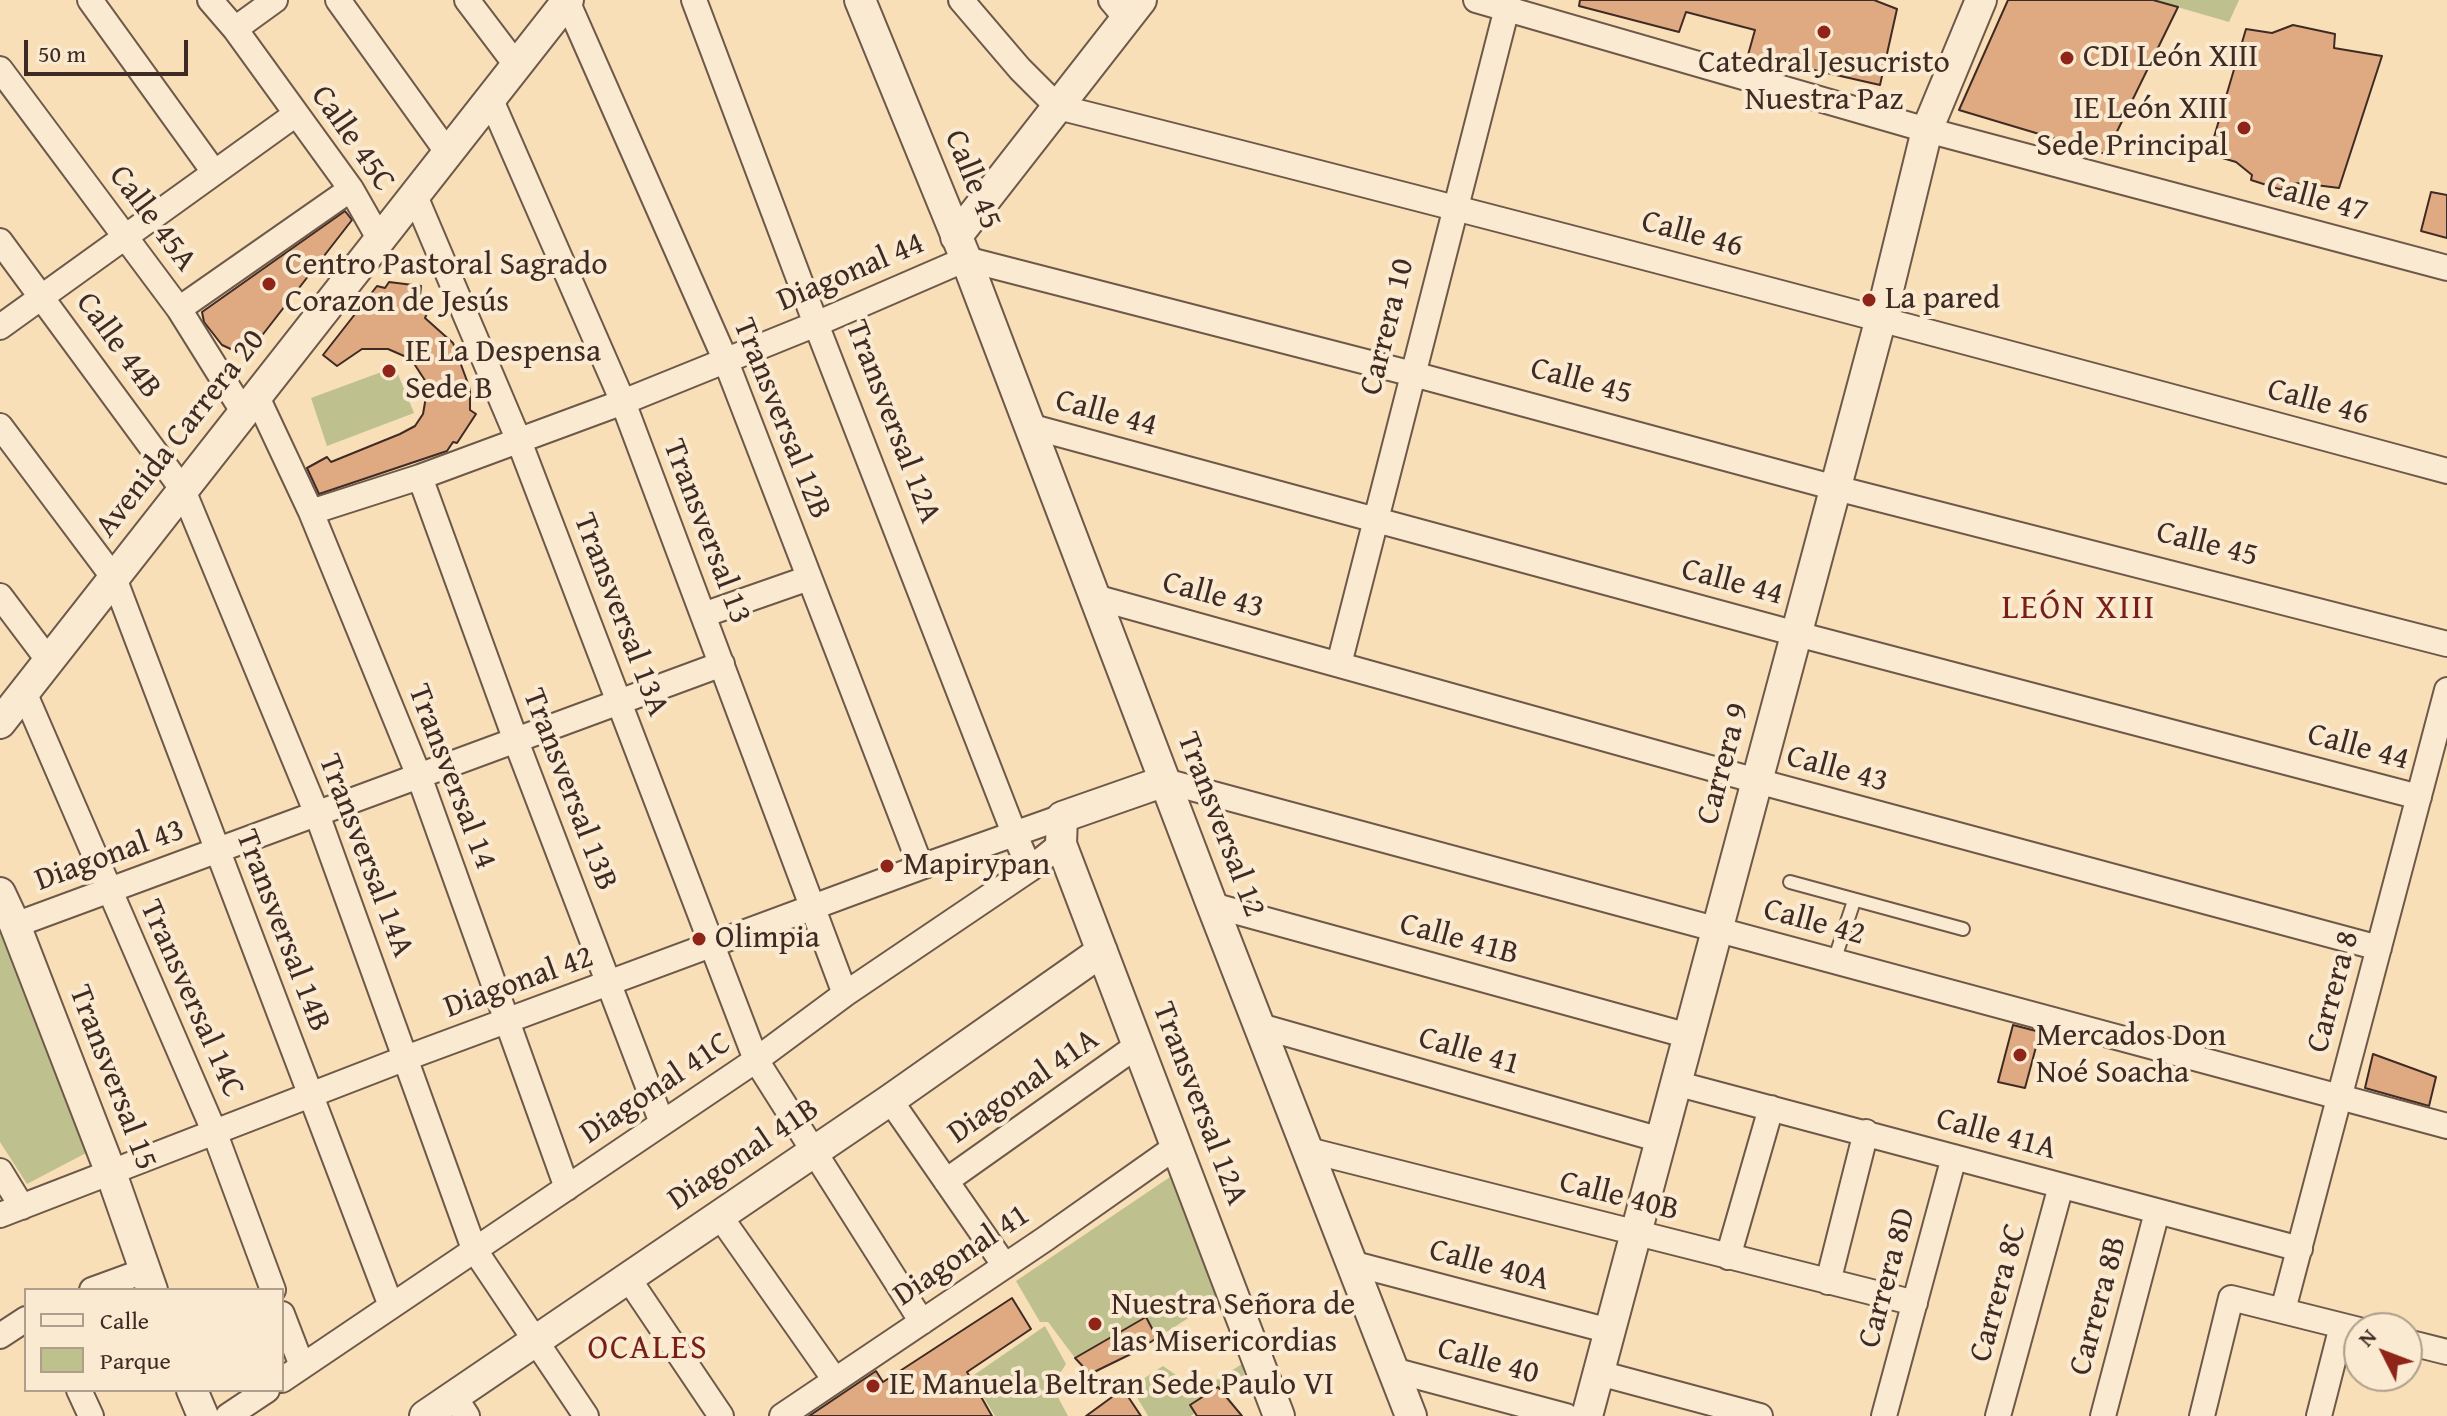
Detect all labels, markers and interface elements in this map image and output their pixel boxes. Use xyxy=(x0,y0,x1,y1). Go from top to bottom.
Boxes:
marker: Catedral Jesucristo Nuestra Paz xyxy=(1815,23,1833,41)
scale bar xyxy=(28,24,192,74)
text: 50 m xyxy=(38,36,86,71)
place label: CDI León XIII xyxy=(2083,39,2258,77)
place label: Catedral Jesucristo Nuestra Paz xyxy=(1698,45,1950,120)
marker: CDI León XIII xyxy=(2058,49,2076,67)
street label: Calle 45C xyxy=(302,79,402,199)
place label: IE León XIII Sede Principal xyxy=(2036,91,2228,166)
marker: IE León XIII Sede Principal xyxy=(2235,119,2253,137)
street label: Calle 45 xyxy=(935,125,1009,235)
street label: Calle 45A xyxy=(100,158,204,280)
street label: Calle 47 xyxy=(2262,168,2372,232)
street label: Calle 46 xyxy=(1637,203,1747,267)
street label: Diagonal 44 xyxy=(772,225,930,321)
place label: Centro Pastoral Sagrado Corazon de Jesús xyxy=(285,247,608,322)
street label: Carrera 10 xyxy=(1353,255,1423,399)
marker: Centro Pastoral Sagrado Corazon de Jesús xyxy=(260,275,278,293)
place label: La pared xyxy=(1885,281,2000,319)
street label: Calle 44B xyxy=(67,286,169,406)
marker: La pared xyxy=(1860,291,1878,309)
street label: Transversal 12B xyxy=(723,313,839,525)
street label: Transversal 12A xyxy=(836,315,948,529)
street label: Avenida Carrera 20 xyxy=(88,322,274,546)
place label: IE La Despensa Sede B xyxy=(405,334,601,409)
street label: Calle 45 xyxy=(1526,350,1636,414)
marker: IE La Despensa Sede B xyxy=(380,362,398,380)
street label: Calle 46 xyxy=(2263,371,2373,435)
street label: Calle 44 xyxy=(1051,382,1161,446)
street label: Transversal 13 xyxy=(653,434,759,630)
street label: Transversal 13A xyxy=(564,508,676,722)
street label: Calle 45 xyxy=(2152,514,2262,576)
street label: Calle 44 xyxy=(1677,551,1787,615)
street label: Calle 43 xyxy=(1158,564,1268,628)
district label: LEÓN XIII xyxy=(2002,589,2156,629)
street label: Transversal 14 xyxy=(398,679,504,875)
street label: Transversal 13B xyxy=(513,684,625,896)
street label: Carrera 9 xyxy=(1689,699,1759,829)
street label: Calle 44 xyxy=(2303,716,2413,780)
street label: Transversal 12 xyxy=(1167,727,1273,923)
street label: Calle 43 xyxy=(1782,738,1892,802)
street label: Transversal 14A xyxy=(309,749,421,963)
street label: Diagonal 43 xyxy=(30,811,190,901)
street label: Transversal 14B xyxy=(226,825,338,1037)
place label: Mapirypan xyxy=(903,847,1050,885)
marker: Mapirypan xyxy=(878,857,896,875)
street label: Calle 42 xyxy=(1759,891,1869,955)
street label: Transversal 14C xyxy=(130,894,252,1104)
street label: Calle 41B xyxy=(1395,906,1523,974)
place label: Olimpia xyxy=(715,920,820,958)
street label: Carrera 8 xyxy=(2299,927,2369,1057)
marker: Olimpia xyxy=(690,930,708,948)
street label: Diagonal 42 xyxy=(439,938,599,1028)
street label: Transversal 15 xyxy=(59,980,165,1176)
street label: Transversal 12A xyxy=(1143,997,1255,1211)
place label: Mercados Don Noé Soacha xyxy=(2036,1018,2226,1093)
street label: Calle 41 xyxy=(1414,1019,1524,1085)
street label: Diagonal 41A xyxy=(941,1021,1107,1153)
street label: Diagonal 41C xyxy=(573,1025,739,1153)
marker: Mercados Don Noé Soacha xyxy=(2011,1046,2029,1064)
street label: Diagonal 41B xyxy=(661,1090,827,1220)
street label: Calle 41A xyxy=(1932,1101,2060,1169)
street label: Calle 40B xyxy=(1555,1164,1683,1230)
street label: Diagonal 41 xyxy=(887,1197,1037,1315)
street label: Carrera 8D xyxy=(1851,1204,1925,1352)
street label: Carrera 8C xyxy=(1962,1220,2036,1366)
street label: Calle 40A xyxy=(1425,1232,1553,1300)
street label: Carrera 8B xyxy=(2062,1232,2136,1380)
place label: Nuestra Señora de las Misericordias xyxy=(1111,1287,1355,1362)
legend xyxy=(24,1288,284,1392)
text: Calle xyxy=(100,1303,149,1338)
north arrow xyxy=(2343,1312,2423,1392)
marker: Nuestra Señora de las Misericordias xyxy=(1086,1315,1104,1333)
text: N xyxy=(2350,1321,2383,1353)
district label: OCALES xyxy=(587,1329,709,1369)
street label: Calle 40 xyxy=(1433,1330,1543,1394)
text: Parque xyxy=(100,1343,171,1378)
place label: IE Manuela Beltran Sede Paulo VI xyxy=(889,1367,1334,1405)
marker: IE Manuela Beltran Sede Paulo VI xyxy=(864,1377,882,1395)

